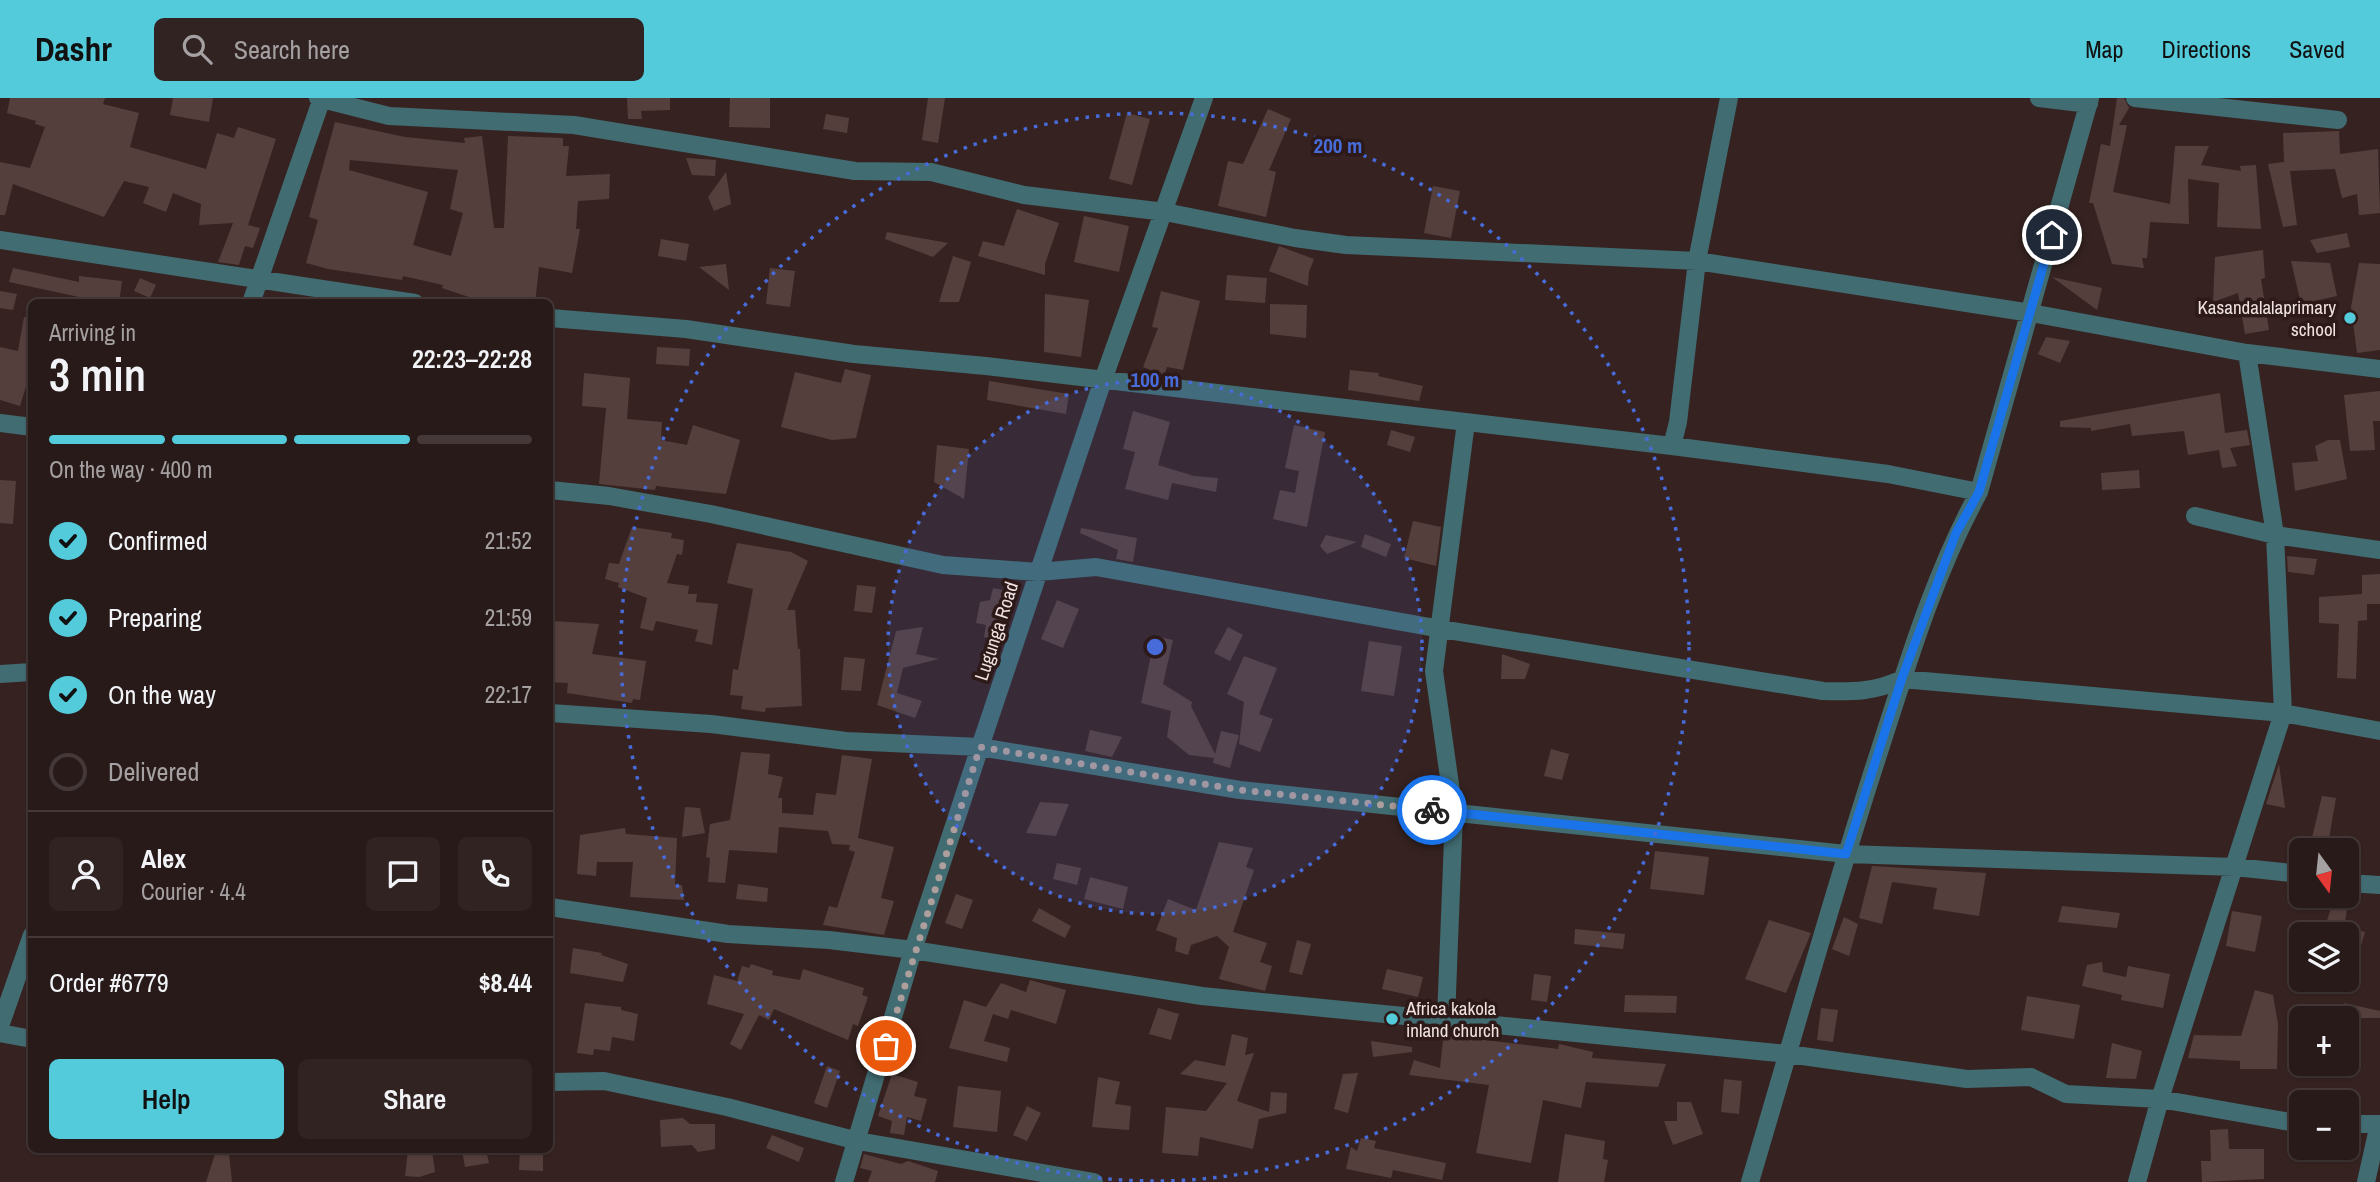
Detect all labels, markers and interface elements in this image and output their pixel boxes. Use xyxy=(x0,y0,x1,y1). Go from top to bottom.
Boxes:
search box xyxy=(154,18,644,81)
text: Dashr xyxy=(35,27,112,71)
icon: search xyxy=(178,30,216,68)
text: Search here xyxy=(234,32,350,67)
text: Map xyxy=(2085,33,2123,65)
text: Directions xyxy=(2161,33,2251,65)
text: Saved xyxy=(2289,33,2345,65)
text: 200 m xyxy=(1314,131,1362,160)
pin xyxy=(2022,205,2082,265)
icon: home xyxy=(2033,216,2071,254)
place label: Kasandalalaprimary school xyxy=(2197,294,2336,342)
marker: Kasandalalaprimary school xyxy=(2342,310,2358,326)
text: Arriving in xyxy=(49,317,136,348)
text: 22:23–22:28 xyxy=(412,341,532,376)
text: 3 min xyxy=(49,343,146,405)
text: 100 m xyxy=(1131,365,1179,394)
text: On the way · 400 m xyxy=(49,454,213,485)
icon: check xyxy=(49,522,87,560)
text: Confirmed xyxy=(108,523,208,558)
text: 21:52 xyxy=(485,525,532,556)
street label: Lugunga Road xyxy=(968,578,1024,684)
icon: check xyxy=(49,599,87,637)
text: Preparing xyxy=(108,600,202,635)
text: 21:59 xyxy=(485,602,532,633)
centre of rings xyxy=(1143,635,1167,659)
icon: check xyxy=(49,676,87,714)
text: On the way xyxy=(108,677,216,712)
text: 22:17 xyxy=(485,679,532,710)
text: Delivered xyxy=(108,754,199,789)
courier xyxy=(1397,775,1467,845)
icon: bike xyxy=(1413,791,1451,829)
button: person xyxy=(49,837,123,911)
button: chat xyxy=(366,837,440,911)
button: phone xyxy=(458,837,532,911)
north arrow xyxy=(2289,838,2359,908)
map controls xyxy=(2289,838,2359,1160)
text: Alex xyxy=(141,841,186,876)
text: Courier · 4.4 xyxy=(141,876,246,907)
button: layers xyxy=(2289,922,2359,992)
text: Order #6779 xyxy=(49,965,169,1000)
text: $8.44 xyxy=(479,965,532,1000)
place label: Africa kakola inland church xyxy=(1405,995,1500,1043)
button: + xyxy=(2289,1006,2359,1076)
marker: Africa kakola inland church xyxy=(1384,1011,1400,1027)
pin xyxy=(856,1016,916,1076)
icon: bag xyxy=(867,1027,905,1065)
button: Help xyxy=(49,1059,284,1139)
button: Share xyxy=(298,1059,532,1139)
button: − xyxy=(2289,1090,2359,1160)

